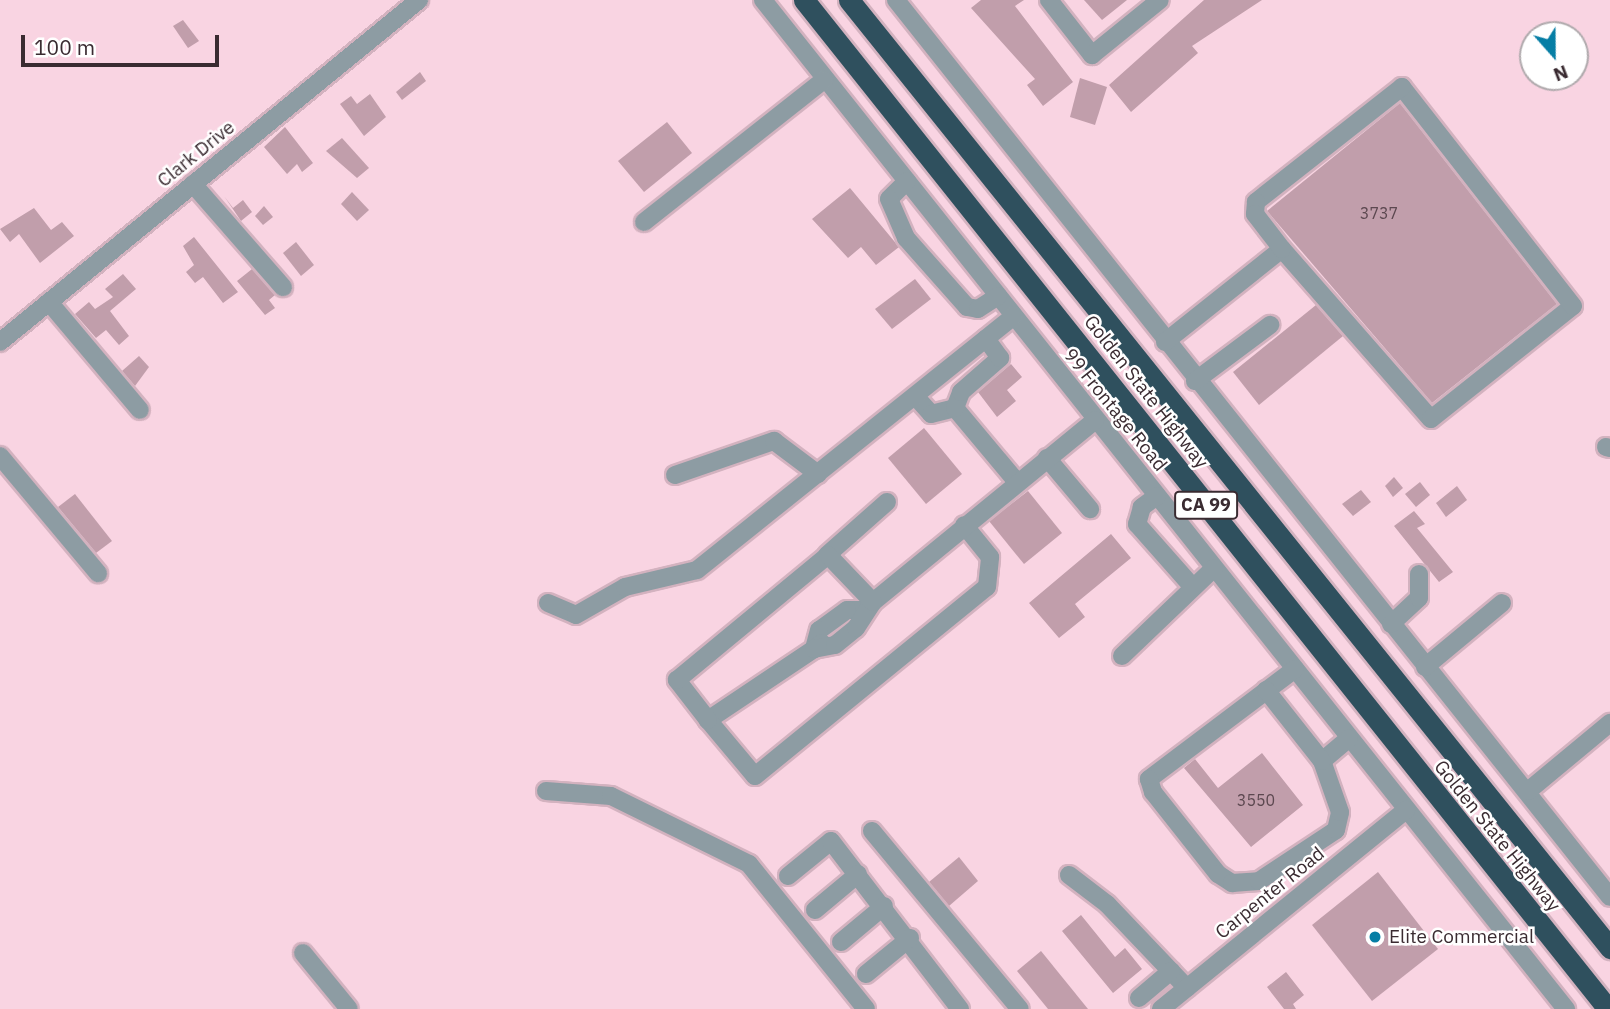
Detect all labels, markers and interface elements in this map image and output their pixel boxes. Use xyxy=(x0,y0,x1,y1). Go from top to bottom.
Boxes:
scale bar xyxy=(24,21,222,65)
north arrow xyxy=(1519,21,1589,91)
text: 100 m xyxy=(34,33,95,61)
text: N xyxy=(1550,60,1572,87)
street label: Clark Drive xyxy=(153,116,239,192)
house number: 3737 xyxy=(1360,203,1398,223)
street label: Golden State Highway xyxy=(1079,311,1213,473)
street label: 99 Frontage Road xyxy=(1059,344,1171,476)
road number: CA 99 xyxy=(1173,490,1239,520)
street label: Golden State Highway xyxy=(1429,756,1565,916)
house number: 3550 xyxy=(1237,790,1275,810)
street label: Carpenter Road xyxy=(1211,842,1329,944)
place label: Elite Commercial xyxy=(1389,926,1534,948)
marker: Elite Commercial xyxy=(1367,929,1383,945)

